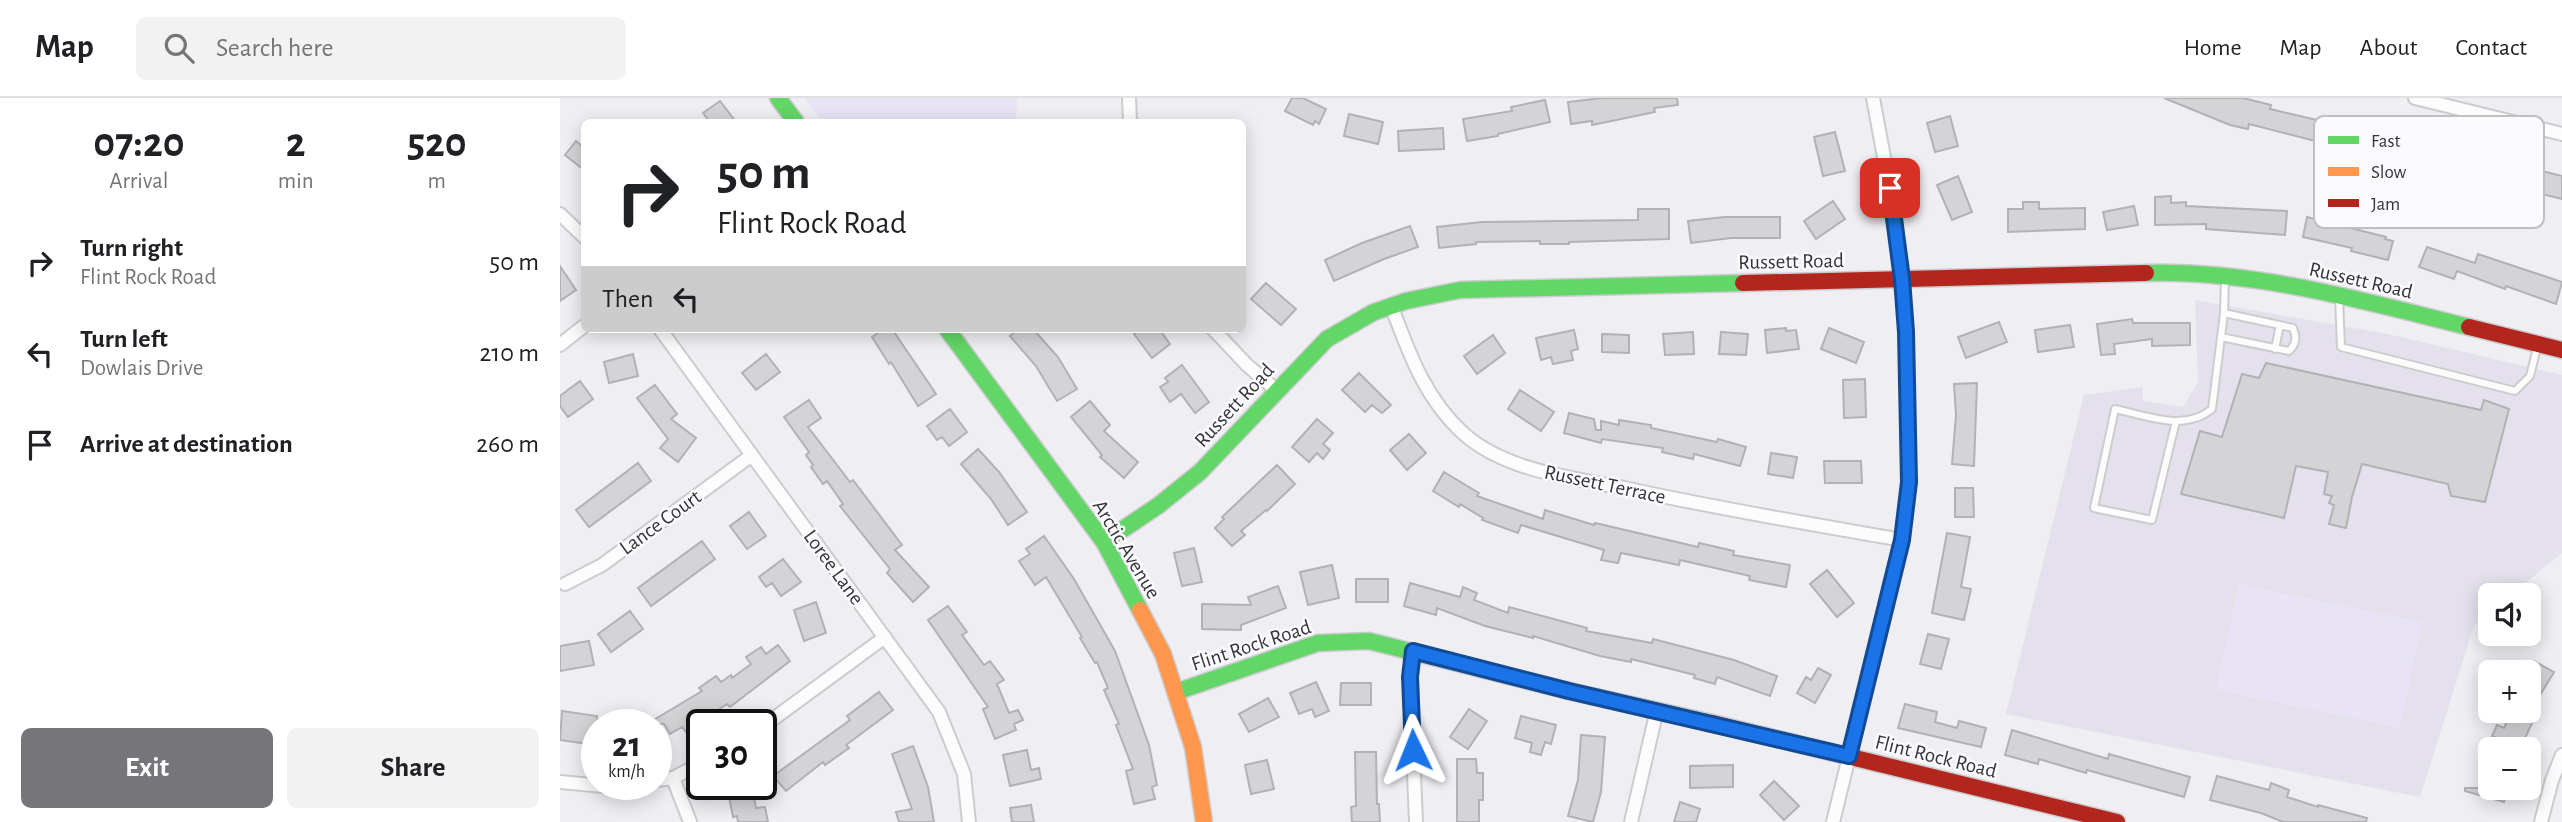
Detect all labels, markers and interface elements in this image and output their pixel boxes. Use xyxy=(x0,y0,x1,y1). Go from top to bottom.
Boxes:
search box xyxy=(136,17,626,80)
icon: search xyxy=(160,29,198,67)
text: Map xyxy=(35,31,94,64)
text: Search here xyxy=(216,35,334,61)
text: Home xyxy=(2184,36,2242,60)
text: Map xyxy=(2280,36,2322,60)
text: About xyxy=(2360,36,2417,60)
text: Contact xyxy=(2455,36,2527,60)
legend xyxy=(2314,116,2544,228)
text: 07:20 xyxy=(93,122,185,164)
text: 2 xyxy=(286,122,306,164)
text: 520 xyxy=(407,122,467,164)
text: Fast xyxy=(2371,132,2401,151)
icon: right xyxy=(602,147,693,238)
text: 50 m xyxy=(717,149,811,198)
pin xyxy=(1860,158,1920,218)
text: Slow xyxy=(2371,163,2407,182)
icon: arrive xyxy=(1871,169,1909,207)
text: Arrival xyxy=(109,170,168,193)
text: min xyxy=(278,170,314,193)
text: m xyxy=(428,170,446,193)
text: Jam xyxy=(2371,195,2400,214)
text: Flint Rock Road xyxy=(717,207,907,239)
text: Turn right xyxy=(80,235,183,261)
icon: right xyxy=(21,244,59,282)
text: 50 m xyxy=(489,249,539,275)
street label: Russett Road xyxy=(1738,250,1844,273)
street label: Russett Road xyxy=(2307,258,2415,303)
text: Flint Rock Road xyxy=(80,266,216,289)
icon: left xyxy=(667,280,705,318)
text: Then xyxy=(602,286,653,312)
text: Turn left xyxy=(80,326,168,352)
icon: left xyxy=(21,335,59,373)
text: 210 m xyxy=(479,340,539,366)
text: Dowlais Drive xyxy=(80,357,203,380)
street label: Russett Road xyxy=(1191,359,1278,451)
icon: arrive xyxy=(21,426,59,464)
text: Arrive at destination xyxy=(80,431,293,457)
text: 260 m xyxy=(476,431,539,457)
street label: Russett Terrace xyxy=(1542,461,1667,508)
street label: Lance Court xyxy=(616,486,705,559)
street label: Arctic Avenue xyxy=(1089,496,1164,602)
street label: Loree Lane xyxy=(800,526,868,609)
map controls xyxy=(2478,583,2541,800)
button: sound xyxy=(2478,583,2541,646)
street label: Flint Rock Road xyxy=(1189,616,1314,675)
button: + xyxy=(2478,660,2541,723)
speed limit sign: 30 xyxy=(686,709,777,800)
position arrow xyxy=(1376,713,1450,787)
button: Exit xyxy=(21,728,273,808)
button: Share xyxy=(287,728,539,808)
text: 21 xyxy=(612,728,641,763)
street label: Flint Rock Road xyxy=(1873,731,1999,782)
button: − xyxy=(2478,737,2541,800)
text: km/h xyxy=(608,763,645,781)

